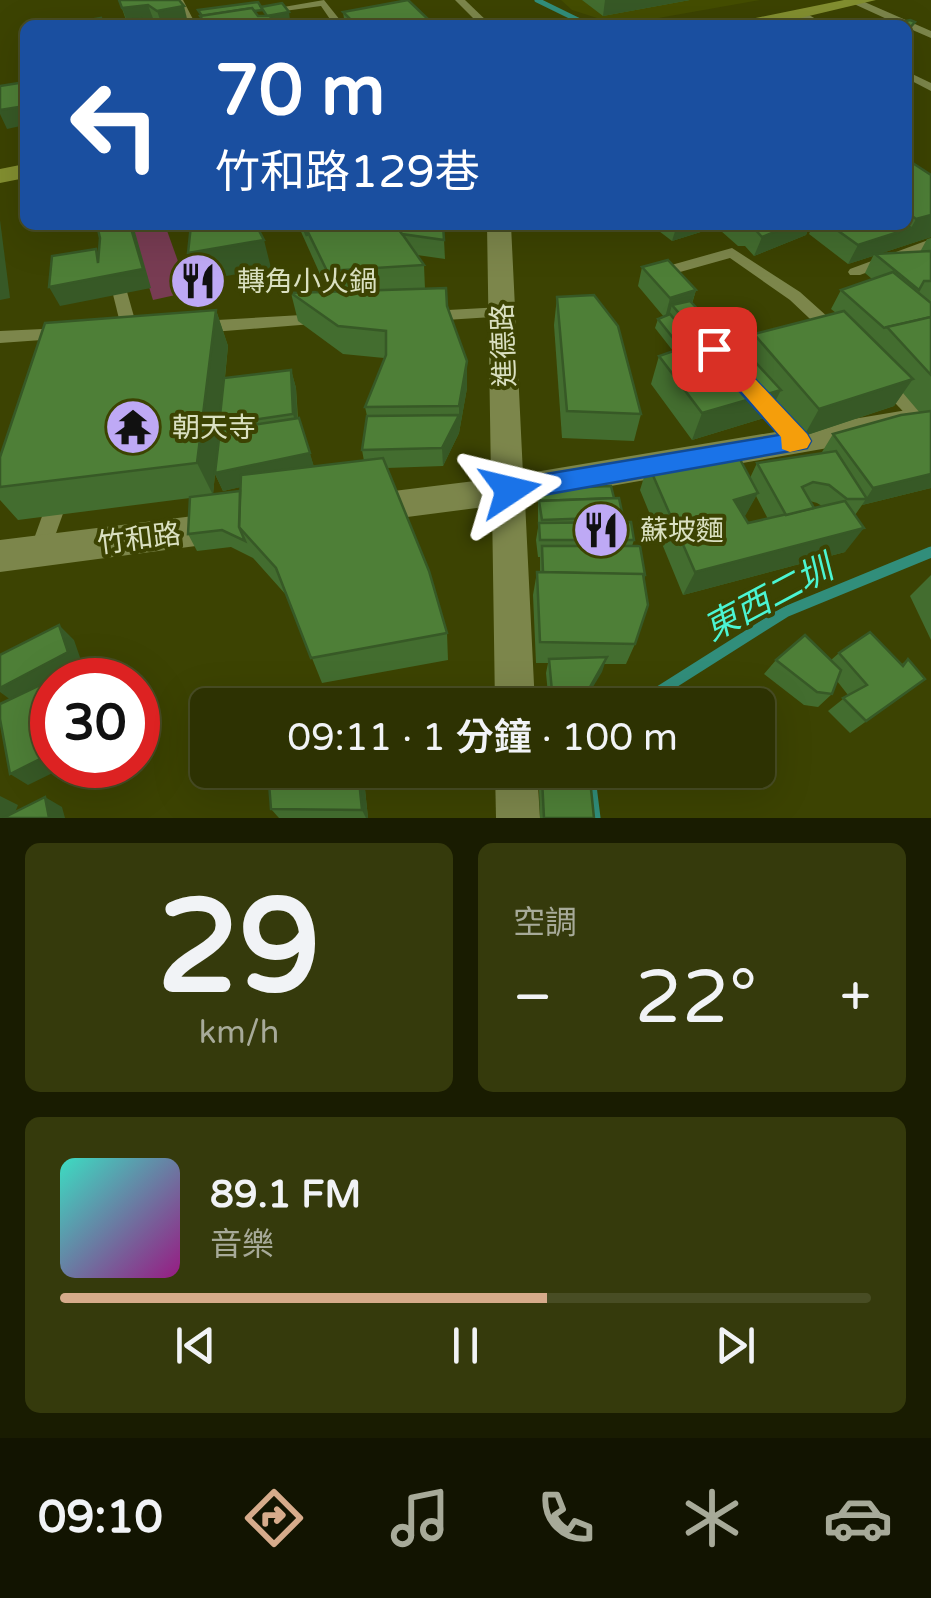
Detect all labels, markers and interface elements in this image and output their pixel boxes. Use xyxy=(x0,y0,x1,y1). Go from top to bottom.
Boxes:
text: 70 m xyxy=(215,50,385,134)
icon: left xyxy=(50,60,180,190)
text: 竹和路129巷 xyxy=(215,146,480,200)
restaurant icon: 轉角小火鍋 xyxy=(168,251,228,311)
place label: 轉角小火鍋 xyxy=(237,265,377,299)
street label: 進德路 xyxy=(486,302,522,388)
pin xyxy=(672,307,757,392)
icon: arrive xyxy=(687,322,742,377)
temple icon: 朝天寺 xyxy=(103,397,163,457)
place label: 朝天寺 xyxy=(172,411,256,445)
position arrow xyxy=(458,438,562,542)
restaurant icon: 蘇坡麵 xyxy=(571,500,631,560)
place label: 蘇坡麵 xyxy=(640,514,724,548)
street label: 竹和路 xyxy=(95,517,183,561)
water label: 東西二圳 xyxy=(697,545,845,650)
speed limit sign: 30 xyxy=(30,658,160,788)
text: 09:11 · 1 分鐘 · 100 m xyxy=(287,715,678,761)
text: 29 xyxy=(157,871,321,1027)
text: 空調 xyxy=(513,904,577,942)
text: 22° xyxy=(635,953,757,1043)
text: − xyxy=(513,965,552,1031)
text: + xyxy=(840,965,871,1031)
text: km/h xyxy=(199,1014,279,1052)
text: 89.1 FM xyxy=(210,1172,361,1218)
text: 音樂 xyxy=(210,1226,274,1264)
icon: previous xyxy=(168,1318,223,1373)
icon: pause xyxy=(438,1318,493,1373)
icon: next xyxy=(708,1318,763,1373)
icon: directions xyxy=(239,1483,309,1553)
icon: music xyxy=(385,1483,455,1553)
icon: phone xyxy=(531,1483,601,1553)
icon: climate xyxy=(677,1483,747,1553)
icon: car xyxy=(823,1483,893,1553)
text: 09:10 xyxy=(38,1491,163,1545)

